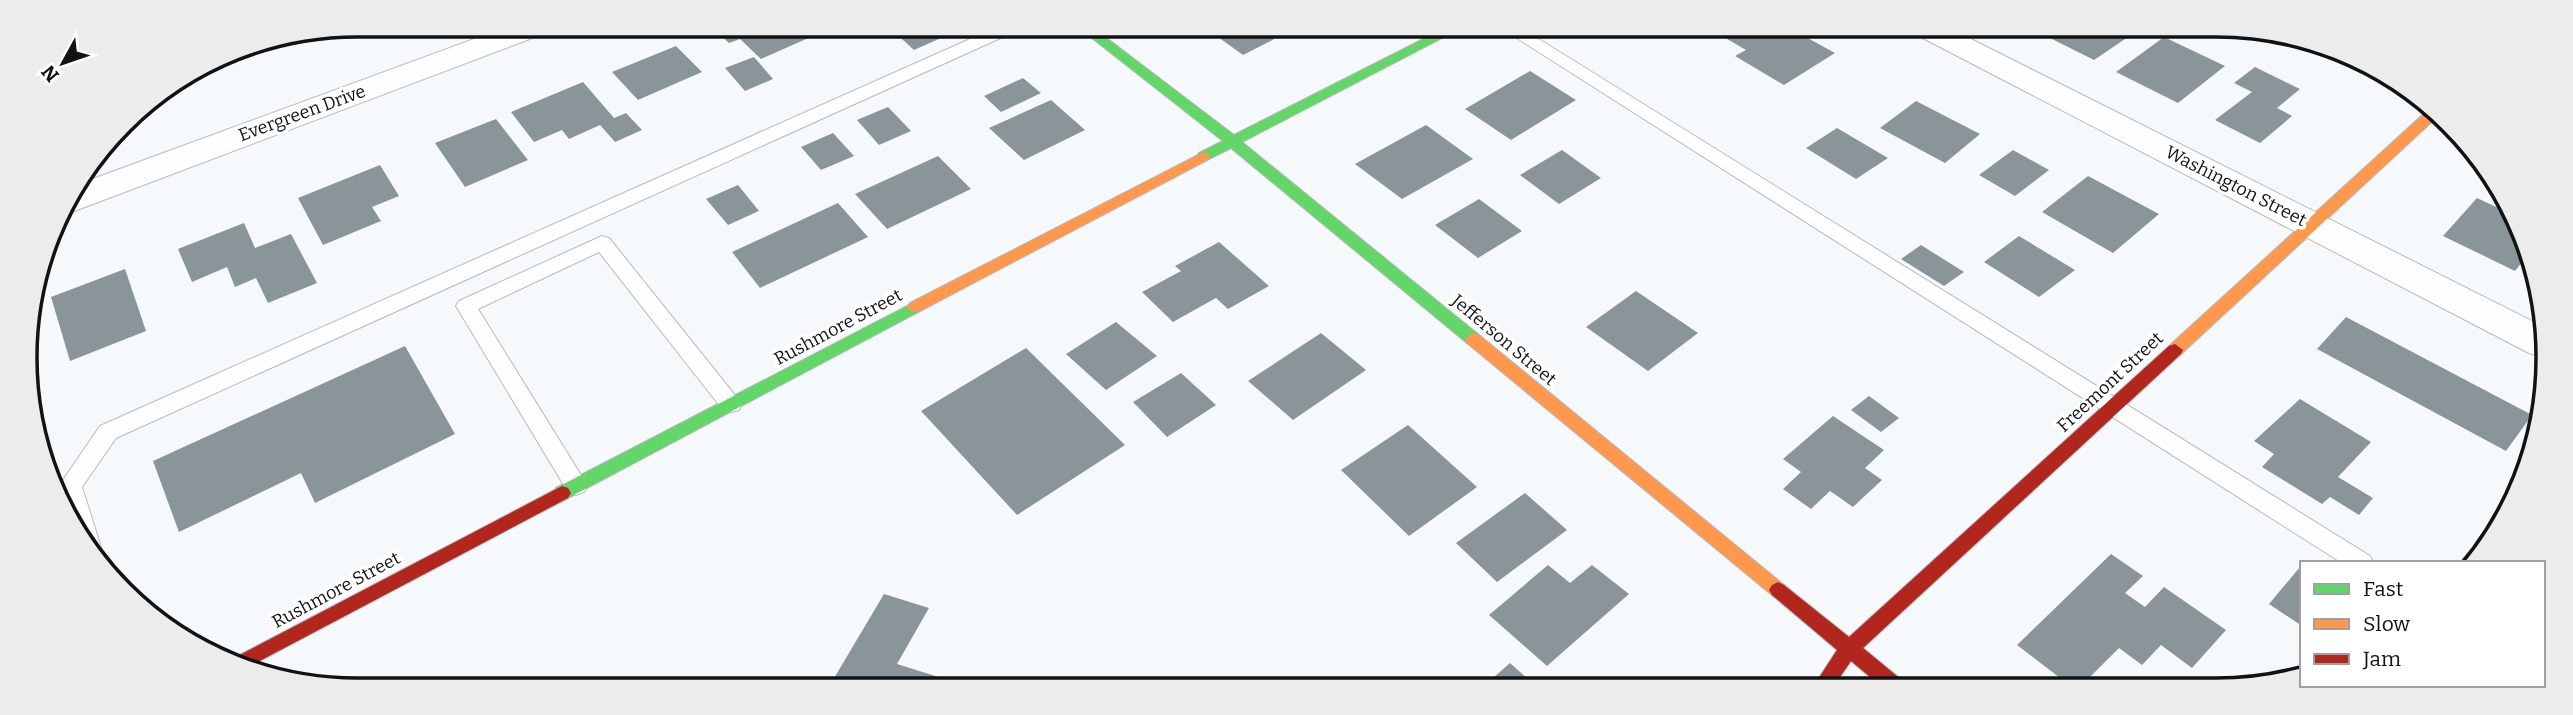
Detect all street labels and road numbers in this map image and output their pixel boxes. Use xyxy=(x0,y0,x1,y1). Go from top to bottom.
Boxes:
street label: Evergreen Drive xyxy=(235,80,369,146)
street label: Washington Street xyxy=(2162,141,2311,231)
street label: Rushmore Street xyxy=(770,284,906,370)
street label: Jefferson Street xyxy=(1446,289,1561,390)
street label: Freemont Street xyxy=(2052,327,2168,437)
street label: Rushmore Street xyxy=(268,547,404,633)

